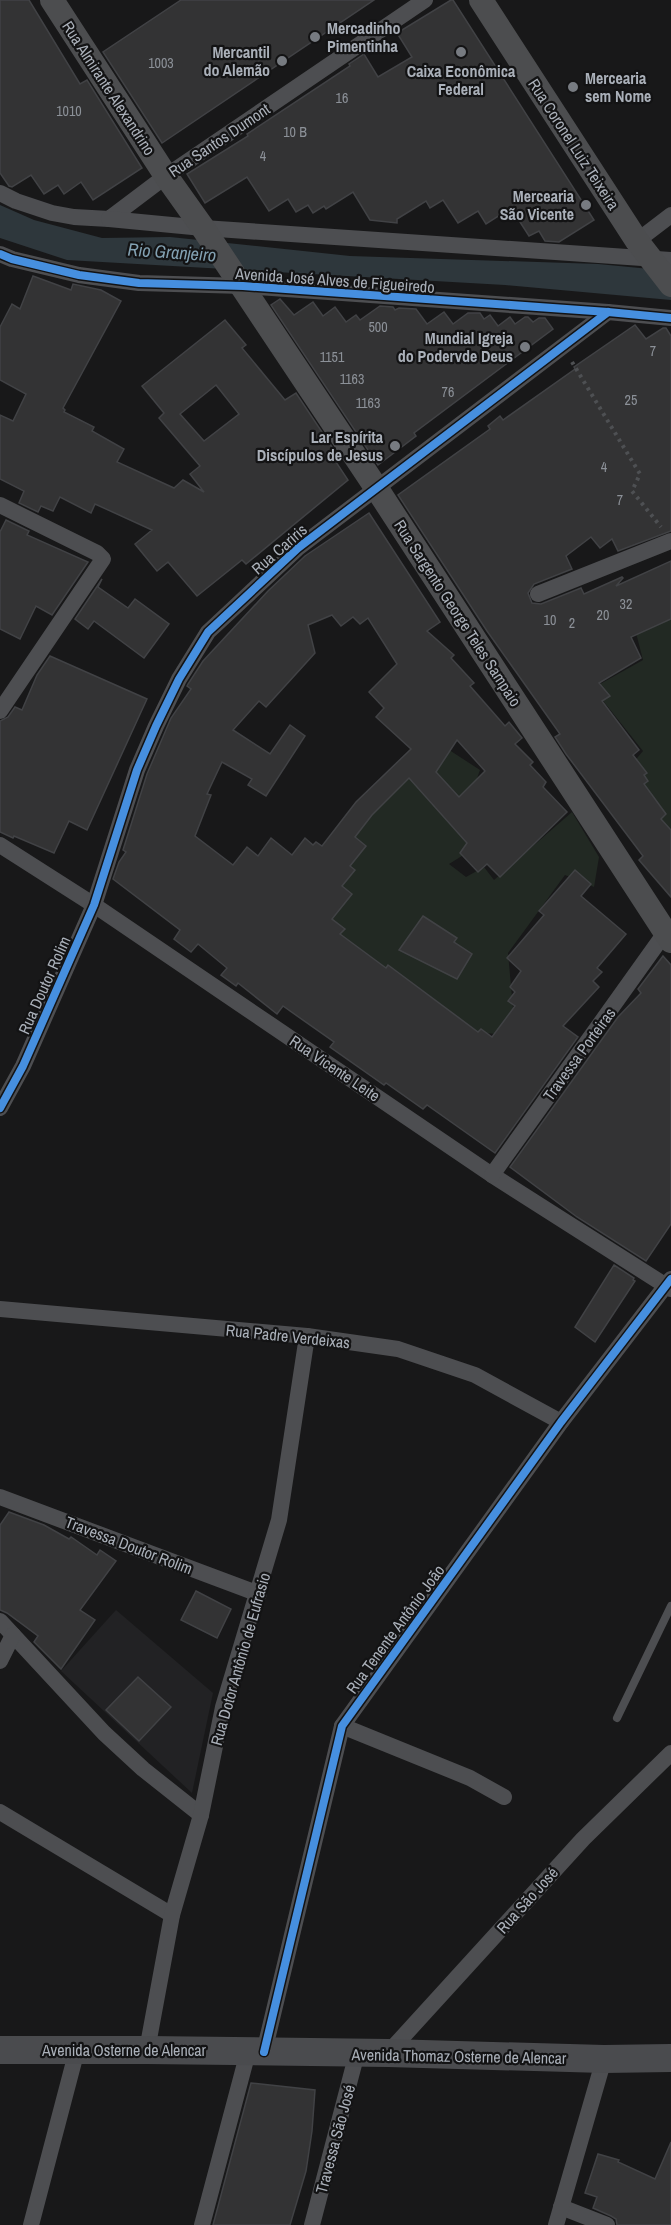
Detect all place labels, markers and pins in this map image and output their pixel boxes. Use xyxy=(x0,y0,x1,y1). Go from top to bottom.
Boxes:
place label: Mercadinho Pimentinha xyxy=(327,17,401,57)
marker: Mercadinho Pimentinha xyxy=(308,30,322,44)
place label: Mercantil do Alemão xyxy=(203,41,270,81)
marker: Caixa Econômica Federal xyxy=(454,45,468,59)
marker: Mercantil do Alemão xyxy=(275,54,289,68)
place label: Caixa Econômica Federal xyxy=(407,60,516,100)
place label: Mercearia sem Nome xyxy=(585,67,651,107)
marker: Mercearia sem Nome xyxy=(566,80,580,94)
place label: Mercearia São Vicente xyxy=(500,185,575,225)
marker: Mercearia São Vicente xyxy=(579,198,593,212)
place label: Mundial Igreja do Podervde Deus xyxy=(398,327,514,367)
marker: Mundial Igreja do Podervde Deus xyxy=(518,340,532,354)
place label: Lar Espírita Discípulos de Jesus xyxy=(257,426,384,466)
marker: Lar Espírita Discípulos de Jesus xyxy=(388,439,402,453)

